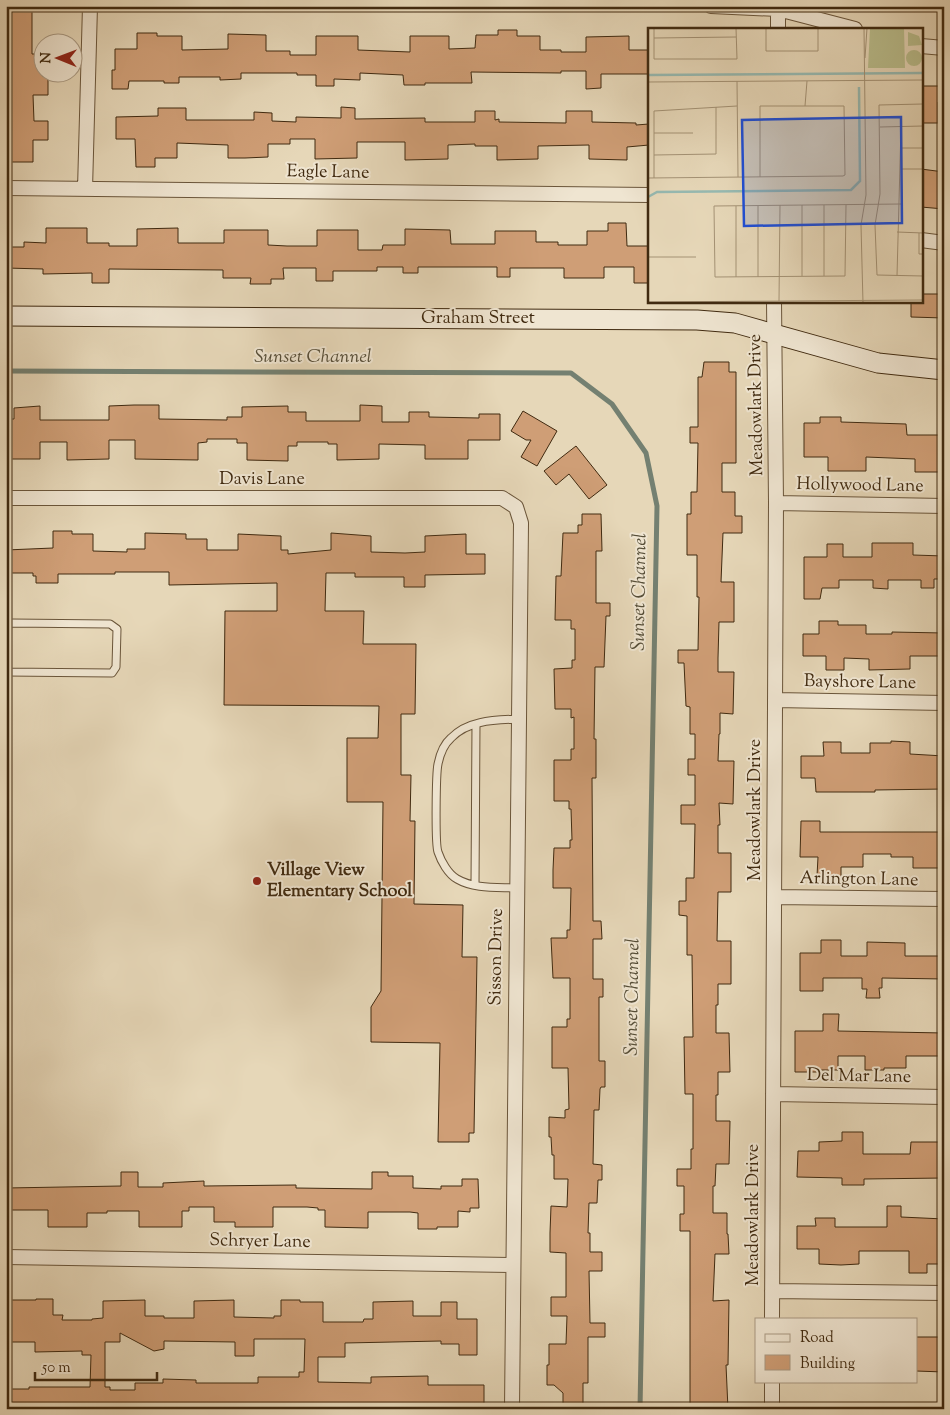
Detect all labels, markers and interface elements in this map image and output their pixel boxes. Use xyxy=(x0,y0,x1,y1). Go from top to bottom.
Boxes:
inset map xyxy=(648,28,922,302)
north arrow xyxy=(32,32,82,82)
text: N xyxy=(37,52,57,64)
street label: Eagle Lane xyxy=(286,159,370,187)
street label: Graham Street xyxy=(421,306,535,332)
street label: Meadowlark Drive xyxy=(743,334,771,476)
water label: Sunset Channel xyxy=(254,344,372,371)
street label: Davis Lane xyxy=(219,467,305,493)
street label: Hollywood Lane xyxy=(796,472,924,500)
water label: Sunset Channel xyxy=(625,533,655,651)
street label: Bayshore Lane xyxy=(803,669,917,697)
street label: Meadowlark Drive xyxy=(743,739,769,881)
place label: Village View Elementary School xyxy=(267,858,413,905)
street label: Arlington Lane xyxy=(799,866,919,894)
marker: Village View Elementary School xyxy=(251,875,263,887)
street label: Sisson Drive xyxy=(483,908,511,1006)
water label: Sunset Channel xyxy=(618,938,648,1056)
street label: Del Mar Lane xyxy=(806,1063,912,1091)
street label: Meadowlark Drive xyxy=(741,1144,767,1286)
street label: Schryer Lane xyxy=(209,1228,311,1256)
legend xyxy=(755,1318,918,1382)
text: Road xyxy=(800,1328,834,1349)
scale bar xyxy=(35,1350,158,1382)
text: Building xyxy=(800,1354,855,1375)
text: 50 m xyxy=(41,1358,71,1379)

